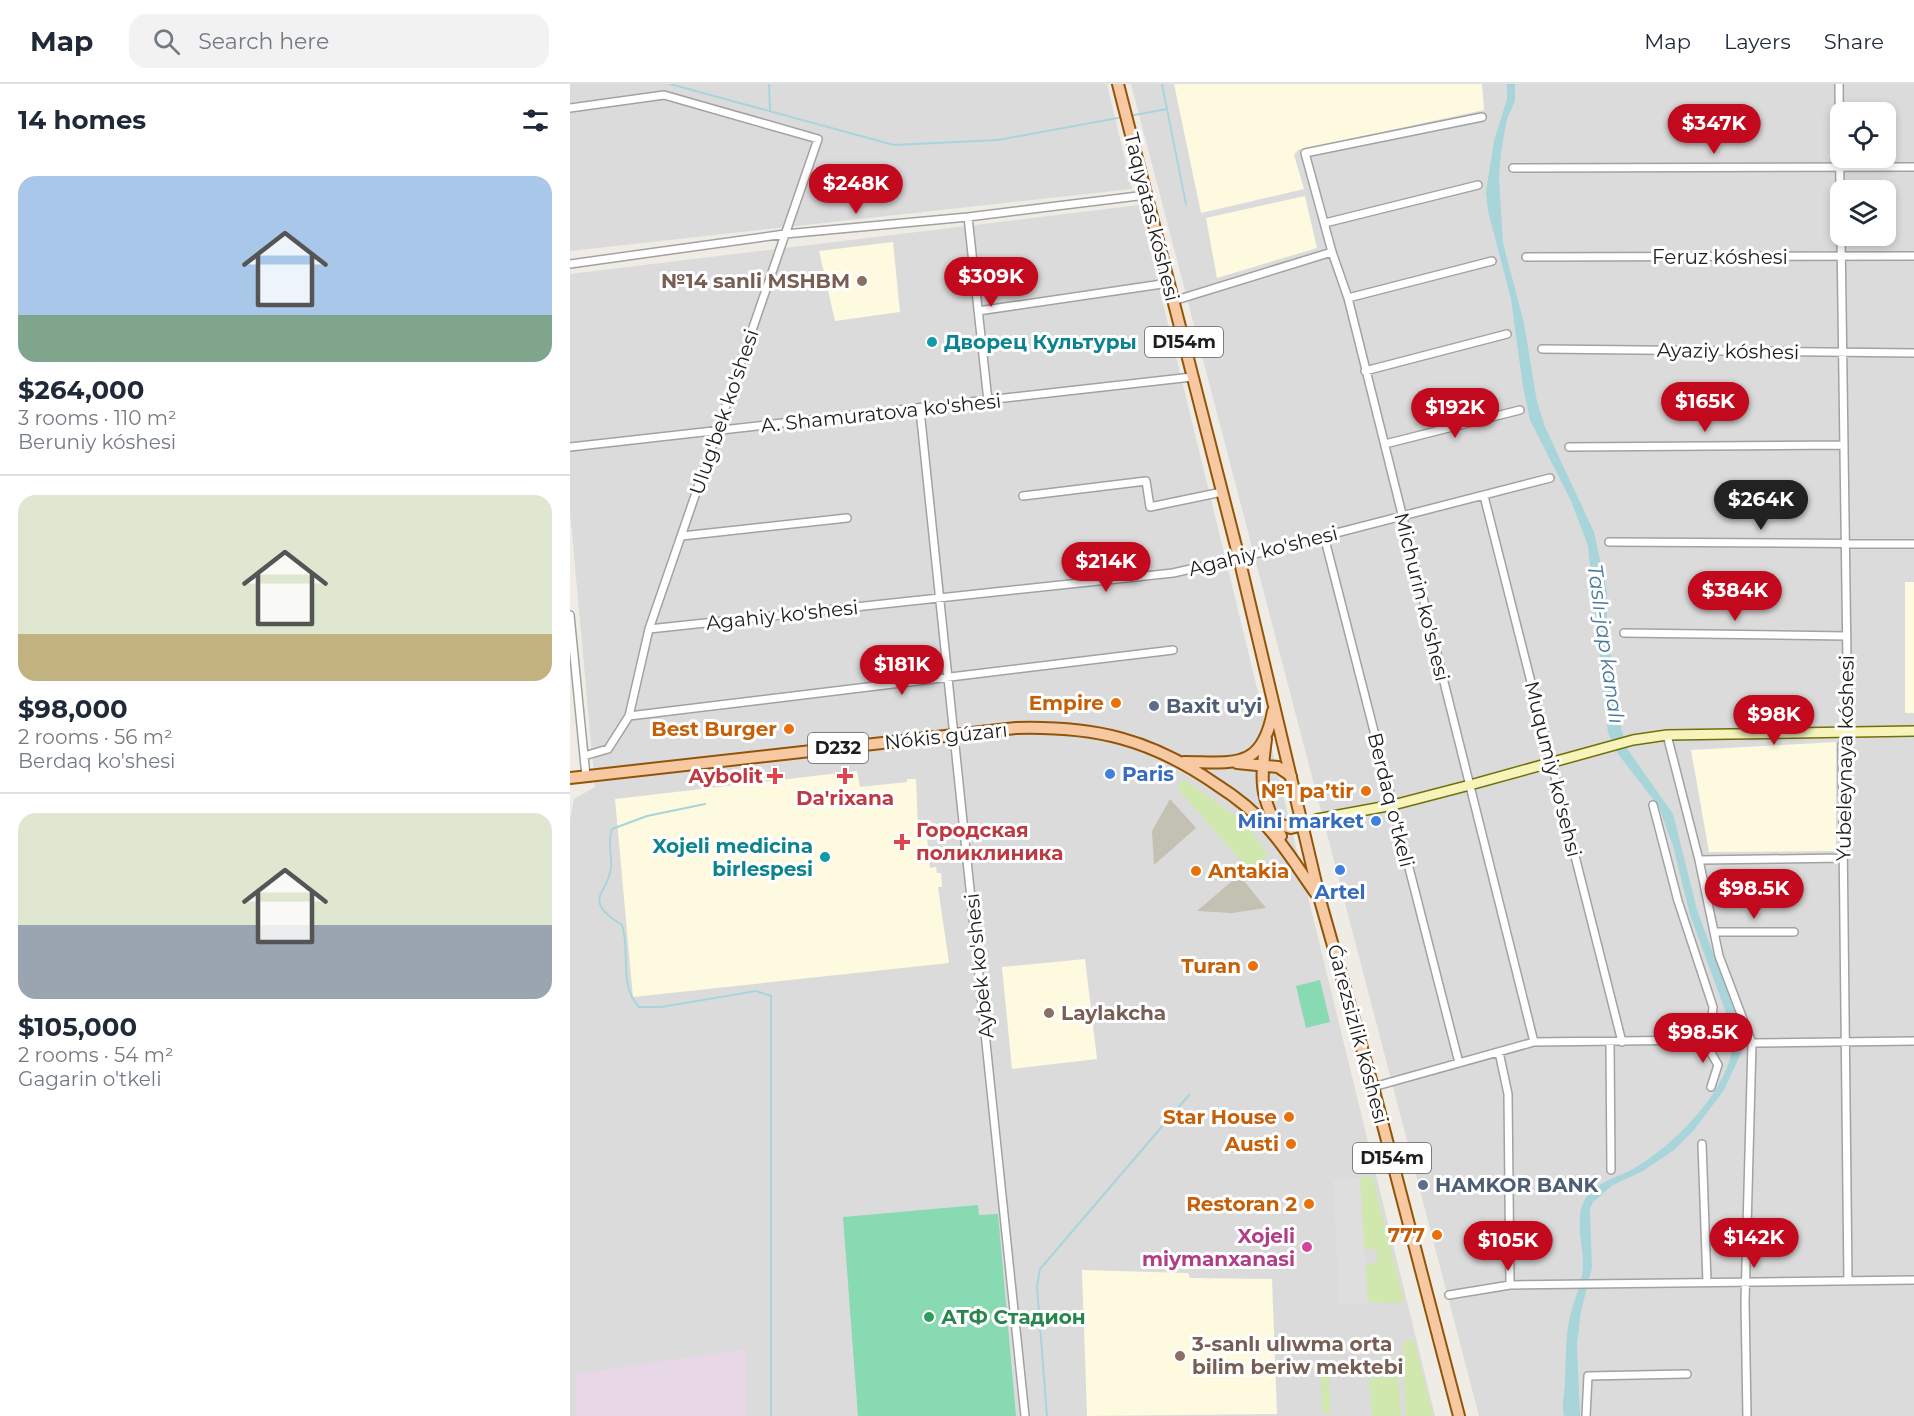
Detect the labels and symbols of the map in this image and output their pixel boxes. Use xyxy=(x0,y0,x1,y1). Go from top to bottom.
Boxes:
pin: $347K xyxy=(1672,104,1756,155)
street label: Taqıyatas kóshesi xyxy=(1119,130,1185,304)
pin: $248K xyxy=(814,164,898,215)
street label: Feruz kóshesi xyxy=(1652,245,1788,269)
pin: $309K xyxy=(949,257,1033,308)
place label: №14 sanli MSHBM xyxy=(661,269,850,293)
marker: №14 sanli MSHBM xyxy=(855,274,869,288)
street label: Ulug'bek ko'shesi xyxy=(684,326,764,498)
road number: D154m xyxy=(1145,327,1223,357)
place label: Дворец Культуры xyxy=(944,330,1137,354)
marker: Дворец Культуры xyxy=(925,335,939,349)
street label: Ayaziy kóshesi xyxy=(1657,338,1799,364)
pin: $165K xyxy=(1663,382,1747,433)
street label: A. Shamuratova ko'shesi xyxy=(760,388,1002,438)
pin: $192K xyxy=(1413,388,1497,439)
pin: $264K xyxy=(1719,480,1803,531)
street label: Michurin ko'shesi xyxy=(1389,510,1455,684)
street label: Agahiy ko'shesi xyxy=(1186,521,1340,581)
pin: $214K xyxy=(1064,542,1148,593)
water label: Taslı-jap kanalı xyxy=(1582,563,1630,725)
pin: $384K xyxy=(1693,571,1777,622)
street label: Agahiy ko'shesi xyxy=(705,595,859,635)
pin: $181K xyxy=(860,645,944,696)
street label: Yubeleynaya kóshesi xyxy=(1831,655,1859,861)
street label: Muqumiy ko'sehsi xyxy=(1520,679,1586,859)
place label: Empire xyxy=(1029,691,1104,715)
place label: Baxit u'yi xyxy=(1166,694,1262,718)
pin: $98K xyxy=(1738,695,1810,746)
marker: Empire xyxy=(1109,696,1123,710)
marker: Baxit u'yi xyxy=(1147,699,1161,713)
place label: Best Burger xyxy=(651,717,777,741)
street label: Nókis gúzarı xyxy=(883,718,1009,754)
marker: Best Burger xyxy=(782,722,796,736)
street label: Berdaq o'tkeli xyxy=(1363,730,1419,870)
road number: D232 xyxy=(808,733,868,763)
place label: Paris xyxy=(1122,762,1174,786)
place label: Aybolit xyxy=(688,764,763,788)
marker: Paris xyxy=(1103,767,1117,781)
marker: Aybolit xyxy=(768,769,782,783)
marker: Da'rixana xyxy=(838,769,852,783)
place label: №1 paʼtir xyxy=(1261,779,1354,803)
marker: №1 paʼtir xyxy=(1359,784,1373,798)
place label: Da'rixana xyxy=(796,786,894,810)
place label: Mini market xyxy=(1238,809,1364,833)
marker: Mini market xyxy=(1369,814,1383,828)
place label: Городская поликлиника xyxy=(916,818,1063,865)
marker: Городская поликлиника xyxy=(893,833,911,851)
place label: Xojeli medicina birlespesi xyxy=(652,834,813,881)
marker: Xojeli medicina birlespesi xyxy=(818,850,832,864)
place label: Antakia xyxy=(1207,859,1289,883)
marker: Artel xyxy=(1333,863,1347,877)
marker: Antakia xyxy=(1189,864,1203,878)
pin: $98.5K xyxy=(1705,869,1803,920)
place label: Artel xyxy=(1313,880,1366,904)
street label: Aybek ko'shesi xyxy=(959,892,999,1040)
street label: Ǵarezsizlik kóshesi xyxy=(1322,941,1394,1127)
place label: Turan xyxy=(1181,954,1241,978)
marker: Turan xyxy=(1246,959,1260,973)
place label: Laylakcha xyxy=(1061,1001,1166,1025)
marker: Laylakcha xyxy=(1042,1006,1056,1020)
pin: $98.5K xyxy=(1654,1013,1752,1064)
place label: Star House xyxy=(1163,1105,1277,1129)
marker: Star House xyxy=(1282,1110,1296,1124)
place label: Austi xyxy=(1224,1132,1279,1156)
marker: Austi xyxy=(1284,1137,1298,1151)
road number: D154m xyxy=(1353,1143,1431,1173)
place label: HAMKOR BANK xyxy=(1435,1173,1600,1197)
marker: HAMKOR BANK xyxy=(1416,1178,1430,1192)
place label: Restoran 2 xyxy=(1186,1192,1297,1216)
marker: Restoran 2 xyxy=(1302,1197,1316,1211)
pin: $142K xyxy=(1712,1218,1796,1269)
pin: $105K xyxy=(1466,1221,1550,1272)
place label: 777 xyxy=(1388,1223,1425,1247)
place label: Xojeli miymanxanasi xyxy=(1142,1224,1295,1271)
marker: 777 xyxy=(1430,1228,1444,1242)
marker: Xojeli miymanxanasi xyxy=(1300,1240,1314,1254)
place label: АТФ Стадион xyxy=(941,1305,1086,1329)
marker: АТФ Стадион xyxy=(922,1310,936,1324)
place label: 3-sanlı ulıwma orta bilim beriw mektebi xyxy=(1191,1332,1403,1379)
marker: 3-sanlı ulıwma orta bilim beriw mektebi xyxy=(1173,1349,1187,1363)

